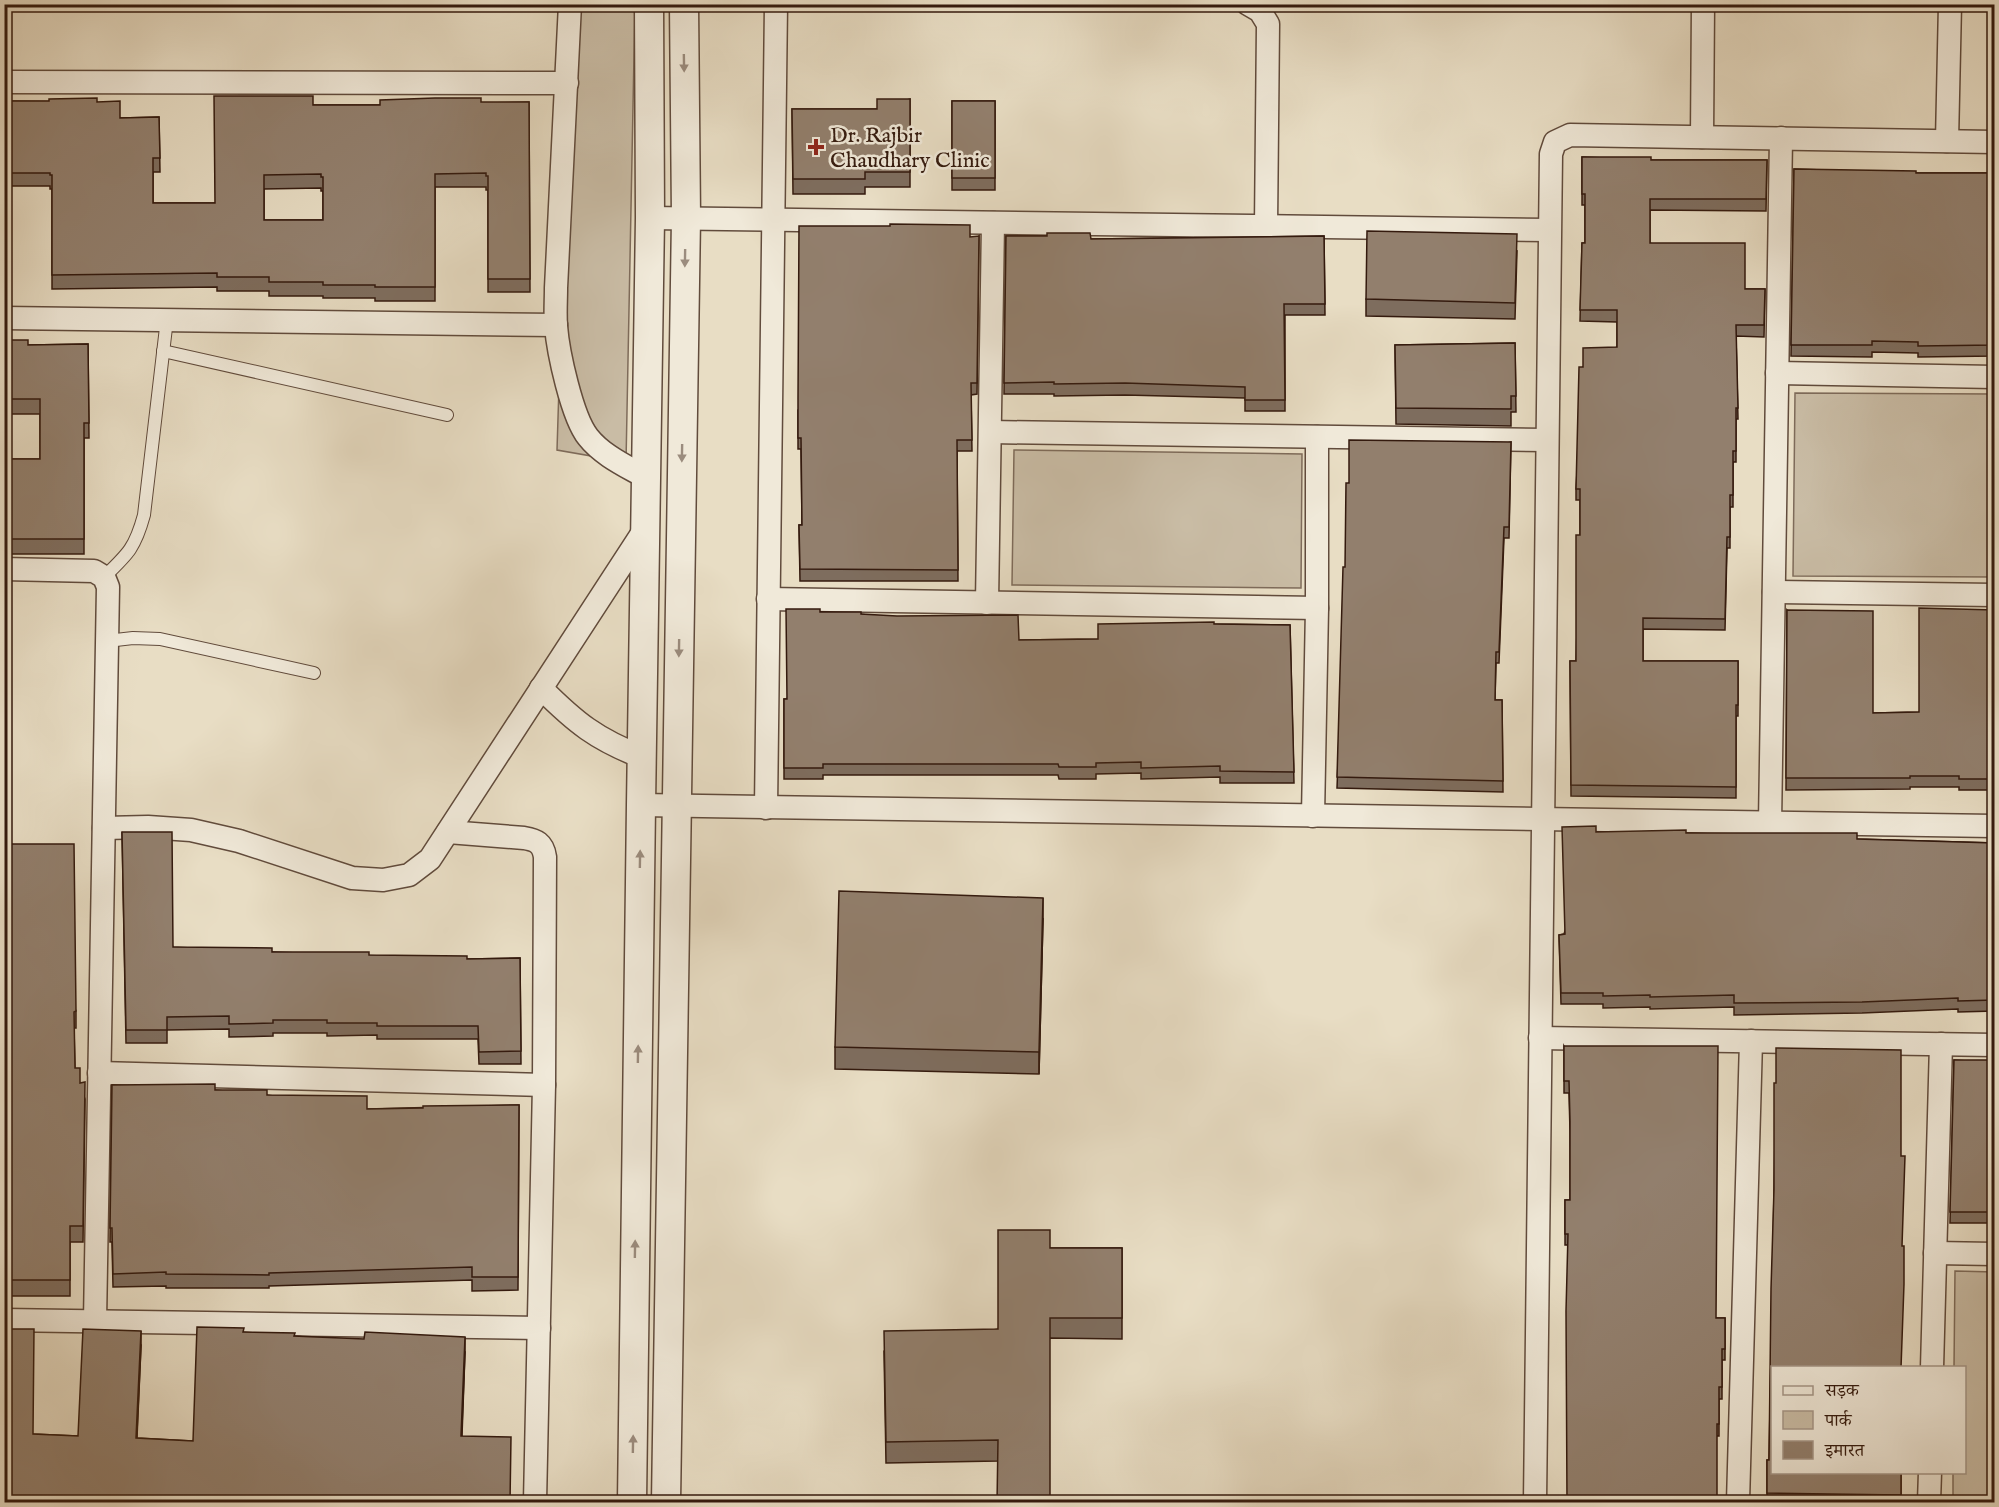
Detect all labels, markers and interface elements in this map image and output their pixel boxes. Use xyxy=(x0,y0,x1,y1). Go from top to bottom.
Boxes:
one-way arrow xyxy=(680,53,689,72)
place label: Dr. Rajbir Chaudhary Clinic xyxy=(830,122,990,175)
marker: Dr. Rajbir Chaudhary Clinic xyxy=(807,138,825,156)
one-way arrow xyxy=(680,248,690,267)
one-way arrow xyxy=(677,443,687,462)
one-way arrow xyxy=(674,638,683,657)
one-way arrow xyxy=(635,850,645,869)
one-way arrow xyxy=(633,1045,642,1064)
one-way arrow xyxy=(630,1240,640,1259)
legend xyxy=(1771,1366,1966,1474)
text: सड़क xyxy=(1824,1380,1860,1403)
text: पार्क xyxy=(1824,1410,1853,1433)
one-way arrow xyxy=(628,1435,638,1454)
text: इमारत xyxy=(1824,1440,1865,1463)

